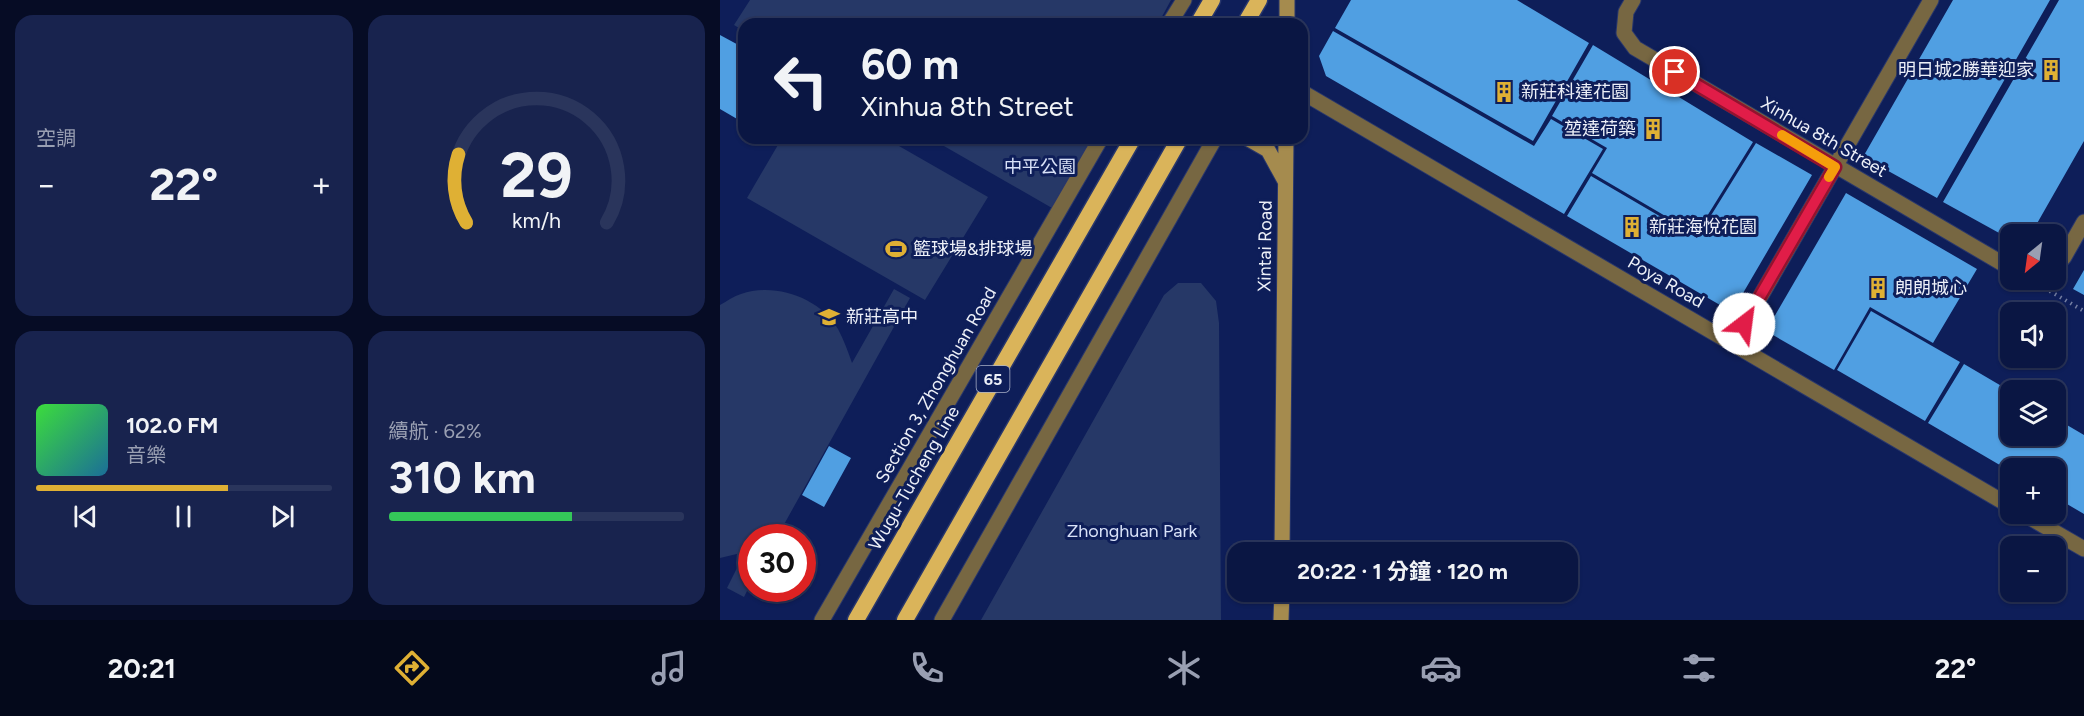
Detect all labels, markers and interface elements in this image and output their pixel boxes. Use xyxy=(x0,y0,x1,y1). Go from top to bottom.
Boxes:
text: 60 m xyxy=(861,39,959,90)
icon: left xyxy=(762,42,840,120)
pin xyxy=(1649,46,1700,97)
icon: arrive xyxy=(1658,55,1691,88)
building icon: 明日城2勝華迎家 xyxy=(2039,58,2063,82)
place label: 明日城2勝華迎家 xyxy=(1898,59,2034,81)
building icon: 新莊科達花園 xyxy=(1492,80,1516,104)
place label: 新莊科達花園 xyxy=(1521,81,1629,103)
text: Xinhua 8th Street xyxy=(861,90,1074,123)
street label: Xinhua 8th Street xyxy=(1757,92,1891,182)
building icon: 堃達荷築 xyxy=(1641,117,1665,141)
place label: 堃達荷築 xyxy=(1564,118,1636,140)
text: 空調 xyxy=(36,126,76,150)
text: 29 xyxy=(500,138,572,213)
park label: 中平公園 xyxy=(1004,156,1076,178)
text: 22° xyxy=(149,157,218,211)
text: − xyxy=(36,165,57,204)
text: + xyxy=(311,165,332,204)
street label: Xintai Road xyxy=(1253,200,1277,292)
text: km/h xyxy=(512,208,561,233)
building icon: 新莊海悅花園 xyxy=(1620,215,1644,239)
place label: 新莊海悅花園 xyxy=(1649,216,1757,238)
north arrow xyxy=(2000,224,2066,290)
map controls xyxy=(2000,224,2066,602)
sports icon: 籃球場&排球場 xyxy=(884,237,908,261)
place label: 籃球場&排球場 xyxy=(913,238,1033,260)
street label: Poya Road xyxy=(1624,251,1708,313)
building icon: 朗朗城心 xyxy=(1866,276,1890,300)
place label: 朗朗城心 xyxy=(1895,277,1967,299)
street label: Section 3, Zhonghuan Road xyxy=(871,283,1001,487)
position arrow xyxy=(1712,292,1776,356)
button: sound xyxy=(2000,302,2066,368)
school or university icon: 新莊高中 xyxy=(817,305,841,329)
place label: 新莊高中 xyxy=(846,306,918,328)
road number: 65 xyxy=(976,366,1010,392)
button: layers xyxy=(2000,380,2066,446)
street label: Wugu-Tucheng Line xyxy=(864,402,964,554)
text: 102.0 FM xyxy=(126,412,218,439)
text: 續航 · 62% xyxy=(389,419,482,443)
text: 音樂 xyxy=(126,443,166,467)
text: 310 km xyxy=(389,450,536,504)
button: + xyxy=(2000,458,2066,524)
icon: previous xyxy=(69,500,102,533)
icon: pause xyxy=(167,500,200,533)
icon: next xyxy=(266,500,299,533)
park label: Zhonghuan Park xyxy=(1067,520,1198,542)
speed limit sign: 30 xyxy=(738,524,816,602)
button: − xyxy=(2000,536,2066,602)
text: 20:22 · 1 分鐘 · 120 m xyxy=(1297,558,1508,585)
icon: directions xyxy=(391,647,433,689)
icon: music xyxy=(648,647,690,689)
icon: phone xyxy=(906,647,948,689)
icon: climate xyxy=(1163,647,1205,689)
icon: car xyxy=(1420,647,1462,689)
icon: filters xyxy=(1678,647,1720,689)
text: 20:21 xyxy=(108,652,176,685)
text: 22° xyxy=(1935,652,1976,685)

